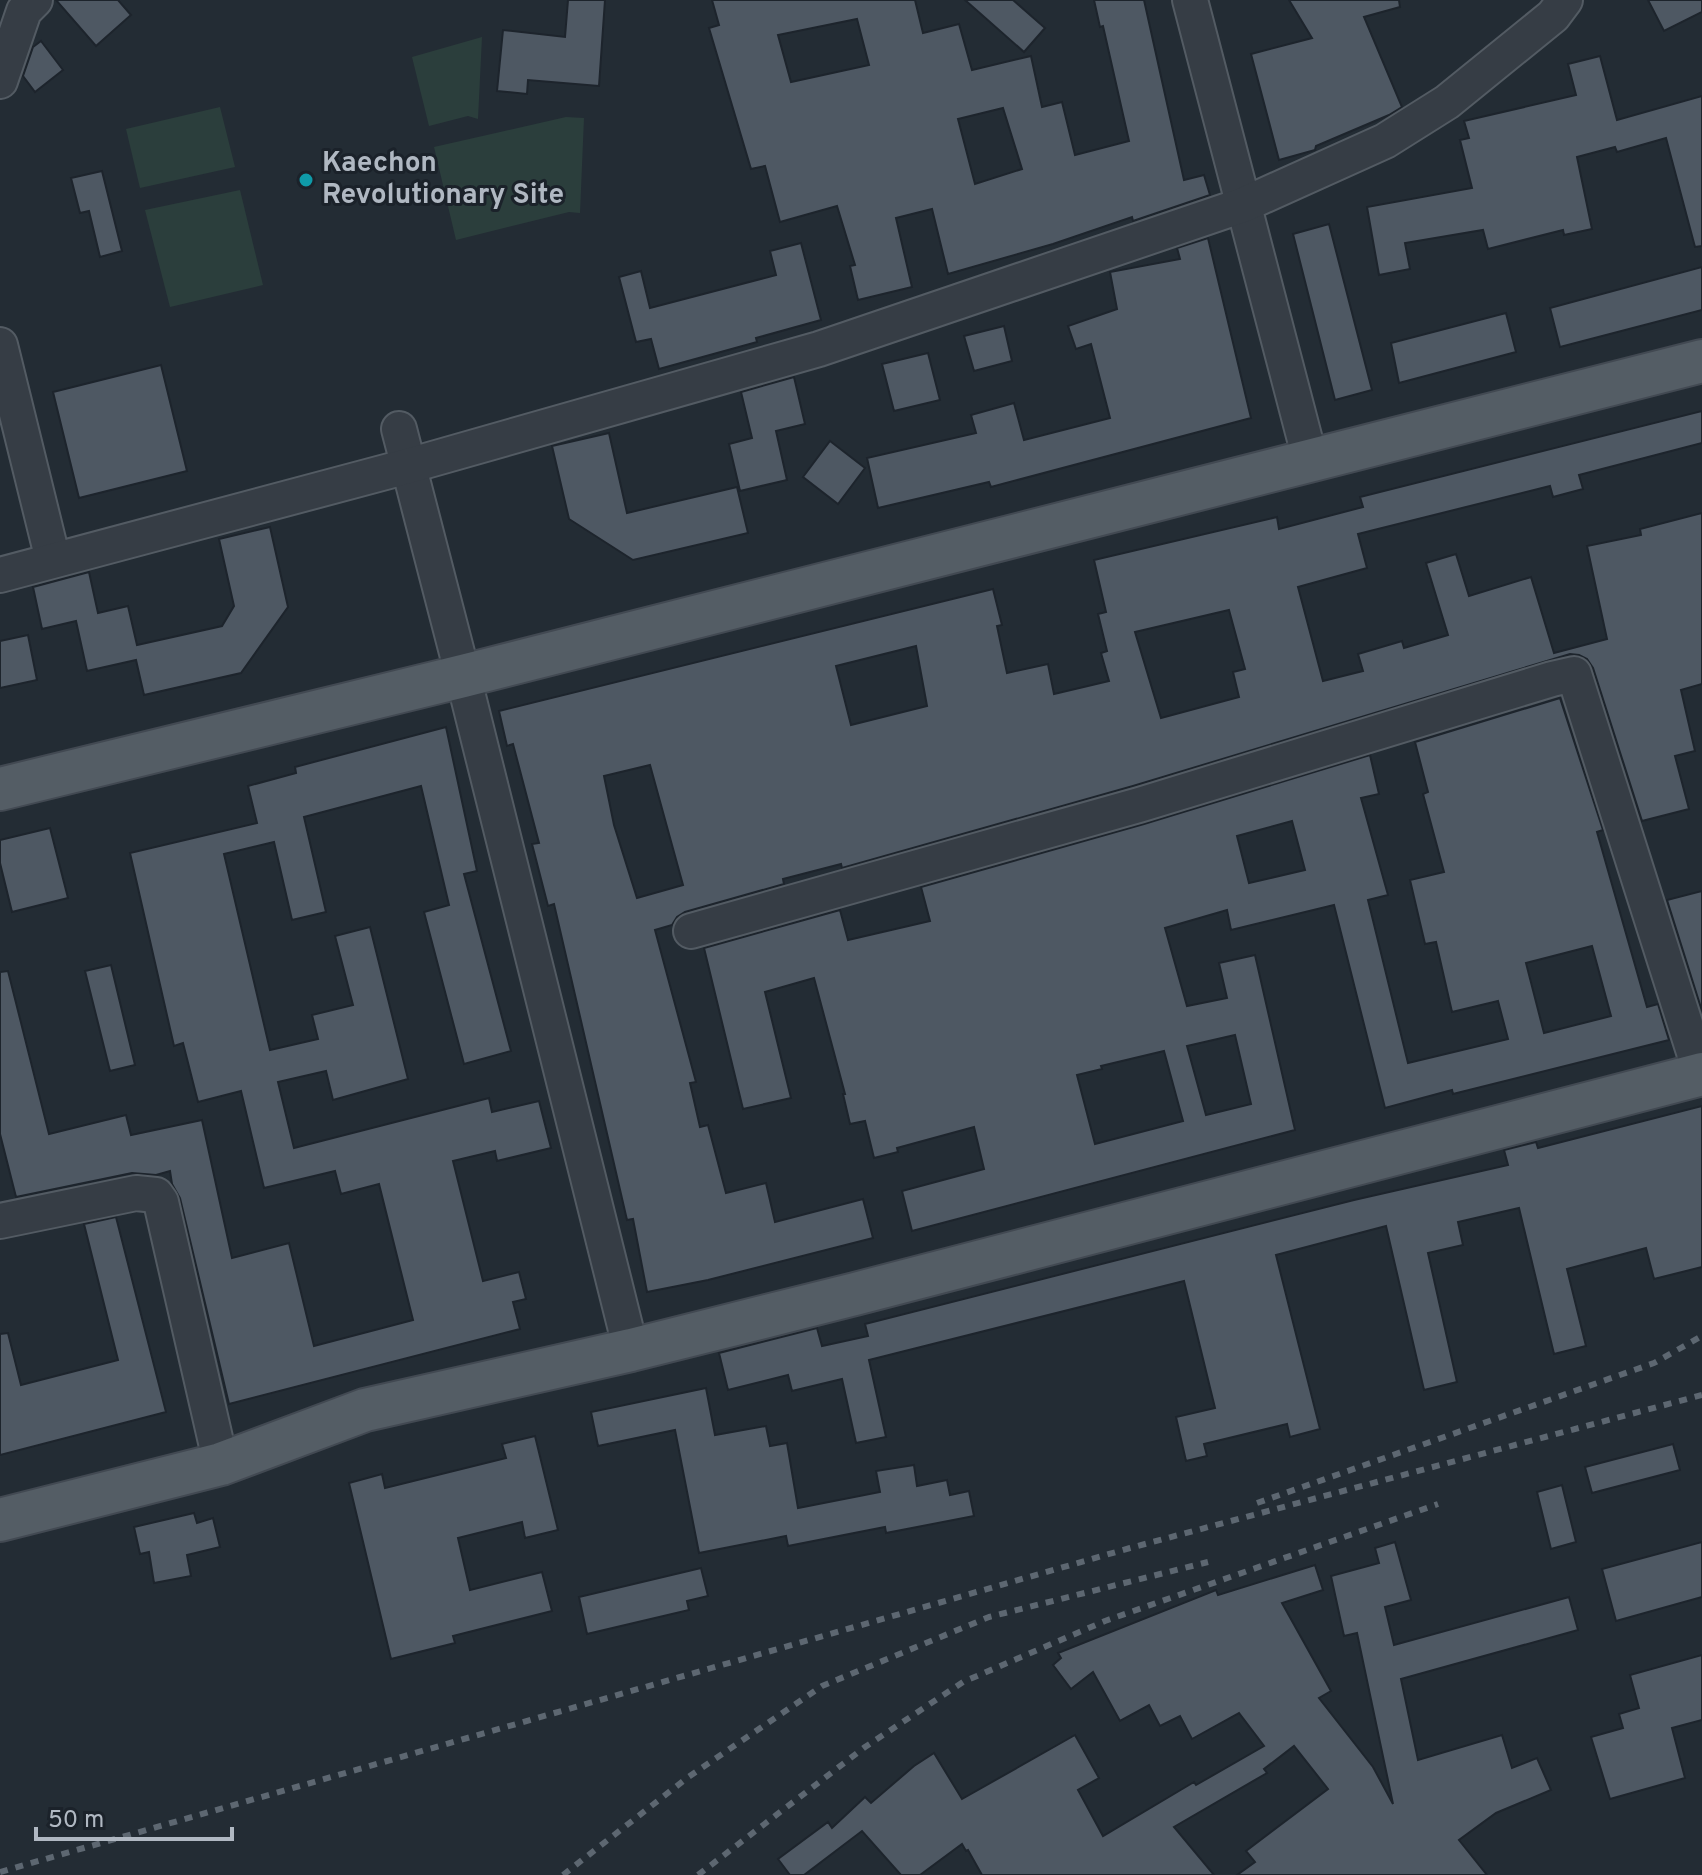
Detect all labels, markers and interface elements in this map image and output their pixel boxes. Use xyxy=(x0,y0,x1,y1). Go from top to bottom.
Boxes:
place label: Kaechon Revolutionary Site xyxy=(322,146,564,214)
marker: Kaechon Revolutionary Site xyxy=(297,171,315,189)
scale bar xyxy=(36,1791,232,1841)
text: 50 m xyxy=(48,1806,104,1836)

